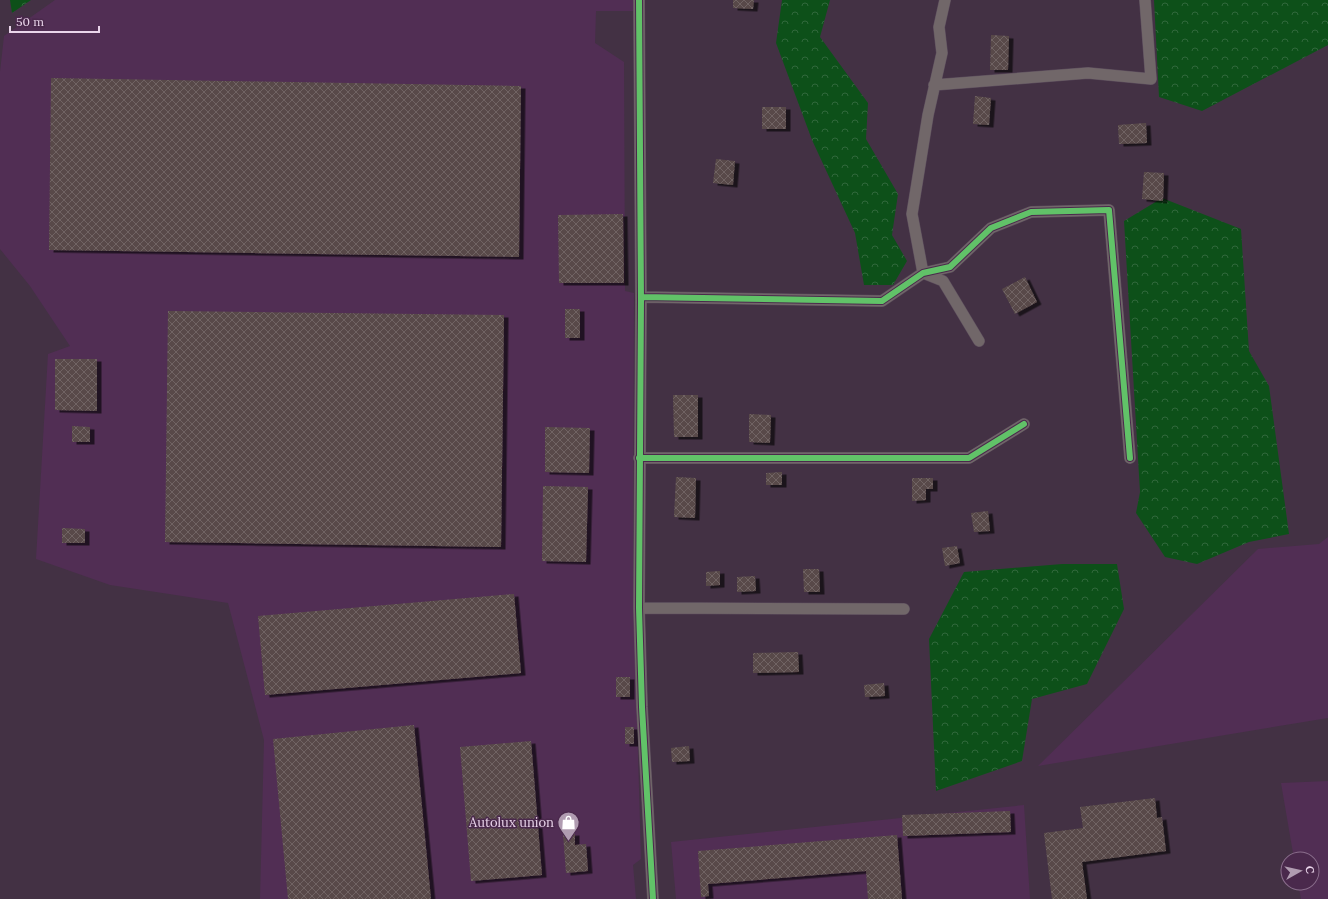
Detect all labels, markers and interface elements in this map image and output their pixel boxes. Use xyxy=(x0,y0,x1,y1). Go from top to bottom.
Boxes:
scale bar xyxy=(10,8,99,34)
text: 50 m xyxy=(16,14,44,29)
shop icon: Autolux union xyxy=(556,809,582,842)
place label: Autolux union xyxy=(468,814,554,831)
north arrow xyxy=(1280,851,1320,891)
text: С xyxy=(1302,865,1317,875)

